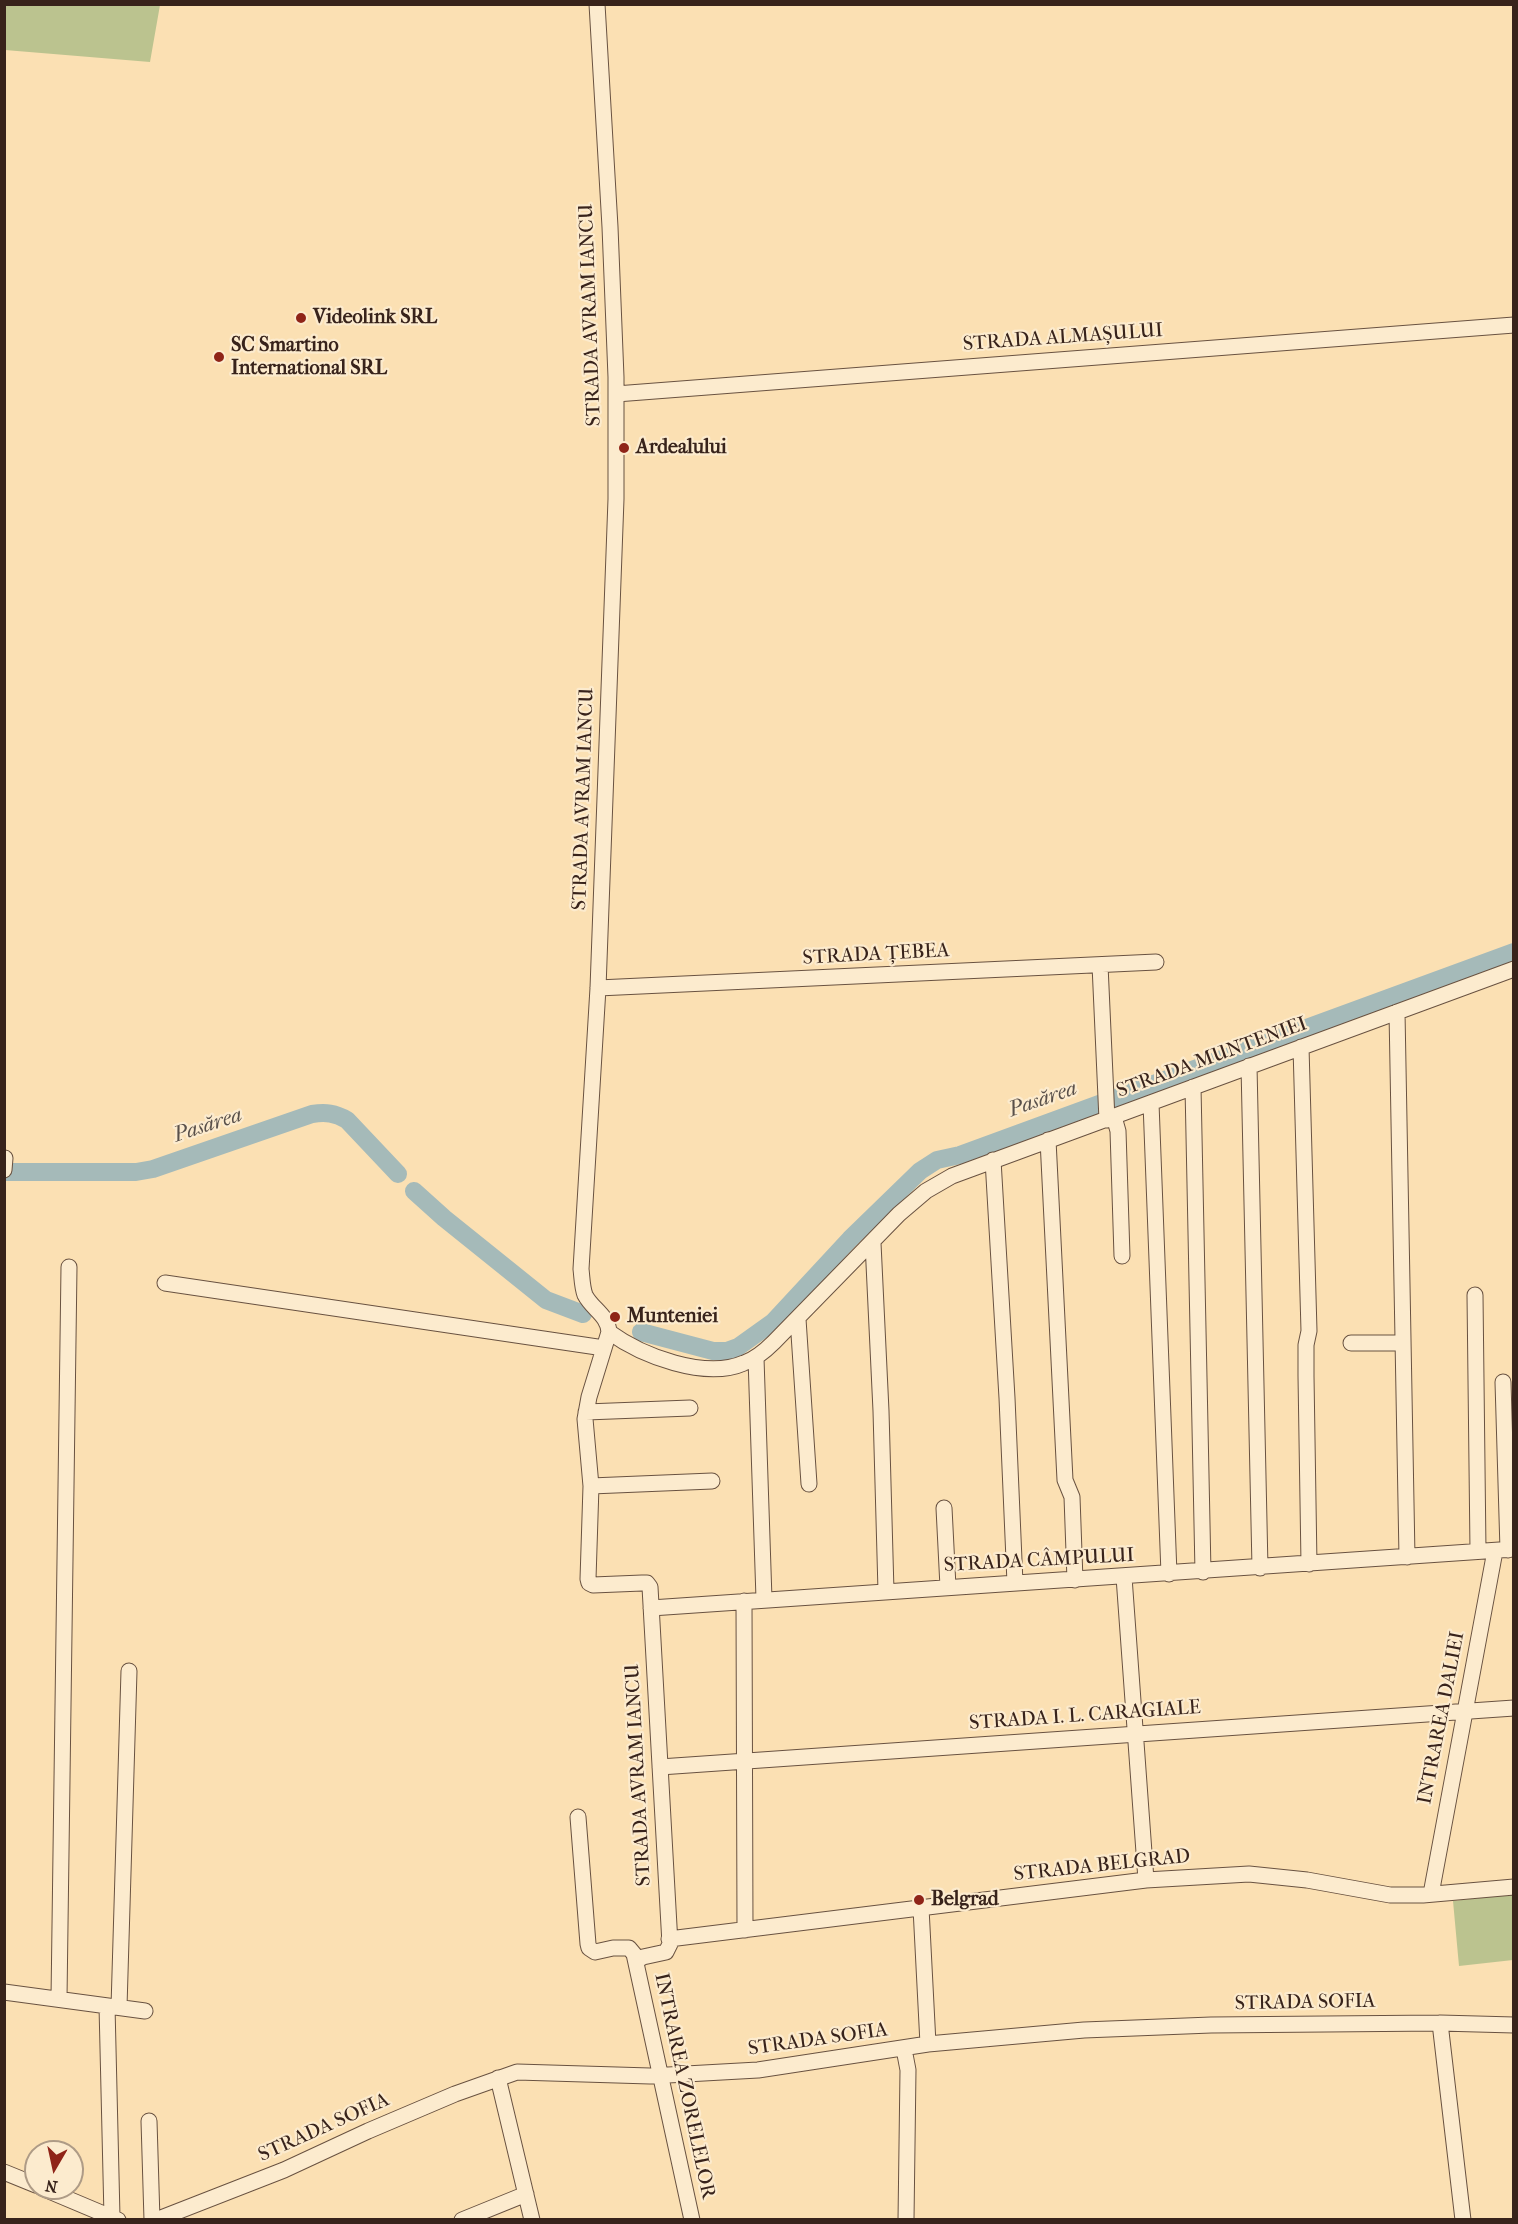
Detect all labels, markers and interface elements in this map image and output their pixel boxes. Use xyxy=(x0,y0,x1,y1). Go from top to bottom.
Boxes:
street label: STRADA AVRAM IANCU xyxy=(575,203,607,427)
place label: Videolink SRL xyxy=(313,306,437,330)
marker: Videolink SRL xyxy=(294,311,308,325)
street label: STRADA ALMAȘULUI xyxy=(962,319,1164,357)
place label: SC Smartino International SRL xyxy=(231,334,387,381)
marker: SC Smartino International SRL xyxy=(212,350,226,364)
place label: Ardealului xyxy=(636,436,727,460)
marker: Ardealului xyxy=(617,441,631,455)
street label: STRADA AVRAM IANCU xyxy=(568,687,600,911)
street label: STRADA ȚEBEA xyxy=(802,939,950,971)
street label: STRADA MUNTENIEI xyxy=(1113,1012,1311,1104)
water label: Pasărea xyxy=(1006,1077,1080,1123)
water label: Pasărea xyxy=(171,1103,245,1149)
place label: Munteniei xyxy=(627,1305,718,1329)
marker: Munteniei xyxy=(608,1310,622,1324)
street label: STRADA CÂMPULUI xyxy=(943,1544,1135,1578)
street label: INTRAREA DALIEI xyxy=(1413,1630,1471,1806)
street label: STRADA AVRAM IANCU xyxy=(621,1663,657,1887)
street label: STRADA I. L. CARAGIALE xyxy=(968,1696,1202,1736)
street label: STRADA BELGRAD xyxy=(1013,1845,1191,1887)
place label: Belgrad xyxy=(931,1888,999,1912)
marker: Belgrad xyxy=(912,1893,926,1907)
street label: INTRAREA ZORELELOR xyxy=(648,1971,720,2201)
street label: STRADA SOFIA xyxy=(1234,1990,1376,2016)
street label: STRADA SOFIA xyxy=(747,2018,889,2062)
street label: STRADA SOFIA xyxy=(255,2088,393,2168)
north arrow xyxy=(24,2140,84,2200)
text: N xyxy=(44,2176,59,2197)

